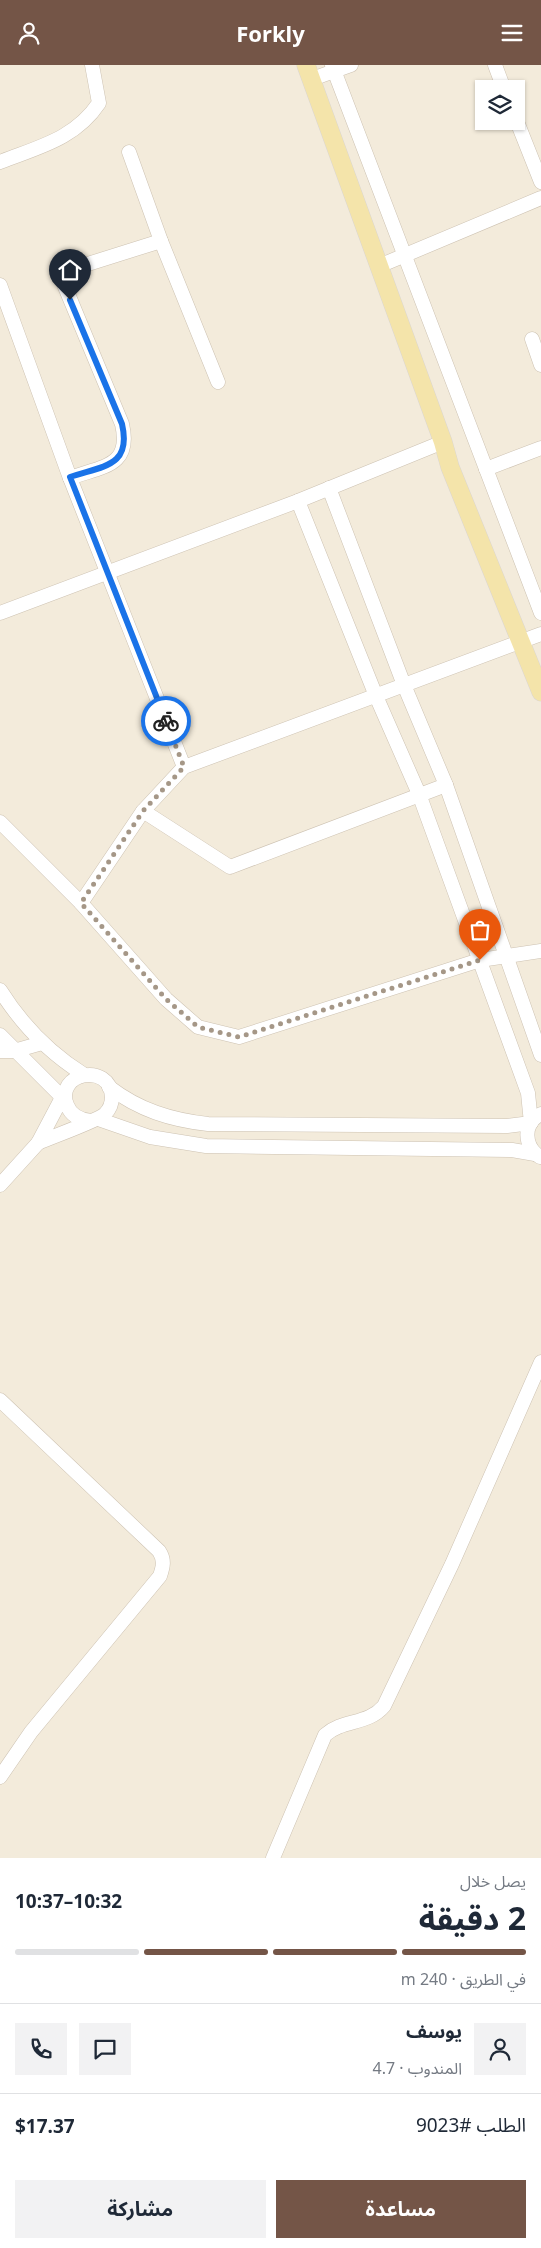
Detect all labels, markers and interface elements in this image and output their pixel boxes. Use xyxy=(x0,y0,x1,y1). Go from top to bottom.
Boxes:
text: Forkly xyxy=(236,18,305,48)
icon: person xyxy=(15,19,43,47)
icon: menu xyxy=(498,19,526,47)
map controls xyxy=(475,80,525,130)
button: layers xyxy=(475,80,525,130)
pin xyxy=(49,249,91,300)
icon: home xyxy=(56,256,84,284)
courier xyxy=(141,696,191,746)
icon: bike xyxy=(152,707,180,735)
pin xyxy=(459,909,501,960)
icon: bag xyxy=(466,916,494,944)
text: يصل خلال xyxy=(460,1870,526,1892)
text: 10:32–10:37 xyxy=(15,1888,122,1914)
text: 2 دقيقة xyxy=(419,1896,526,1939)
text: في الطريق · 240 m xyxy=(401,1968,526,1990)
text: يوسف xyxy=(406,2018,462,2044)
button: phone xyxy=(15,2023,67,2075)
button: chat xyxy=(79,2023,131,2075)
button: person xyxy=(474,2023,526,2075)
text: المندوب · 4.7 xyxy=(373,2057,462,2079)
text: الطلب #9023 xyxy=(416,2112,526,2138)
text: $17.37 xyxy=(15,2113,75,2139)
button: مشاركة xyxy=(15,2180,266,2238)
button: مساعدة xyxy=(276,2180,526,2238)

